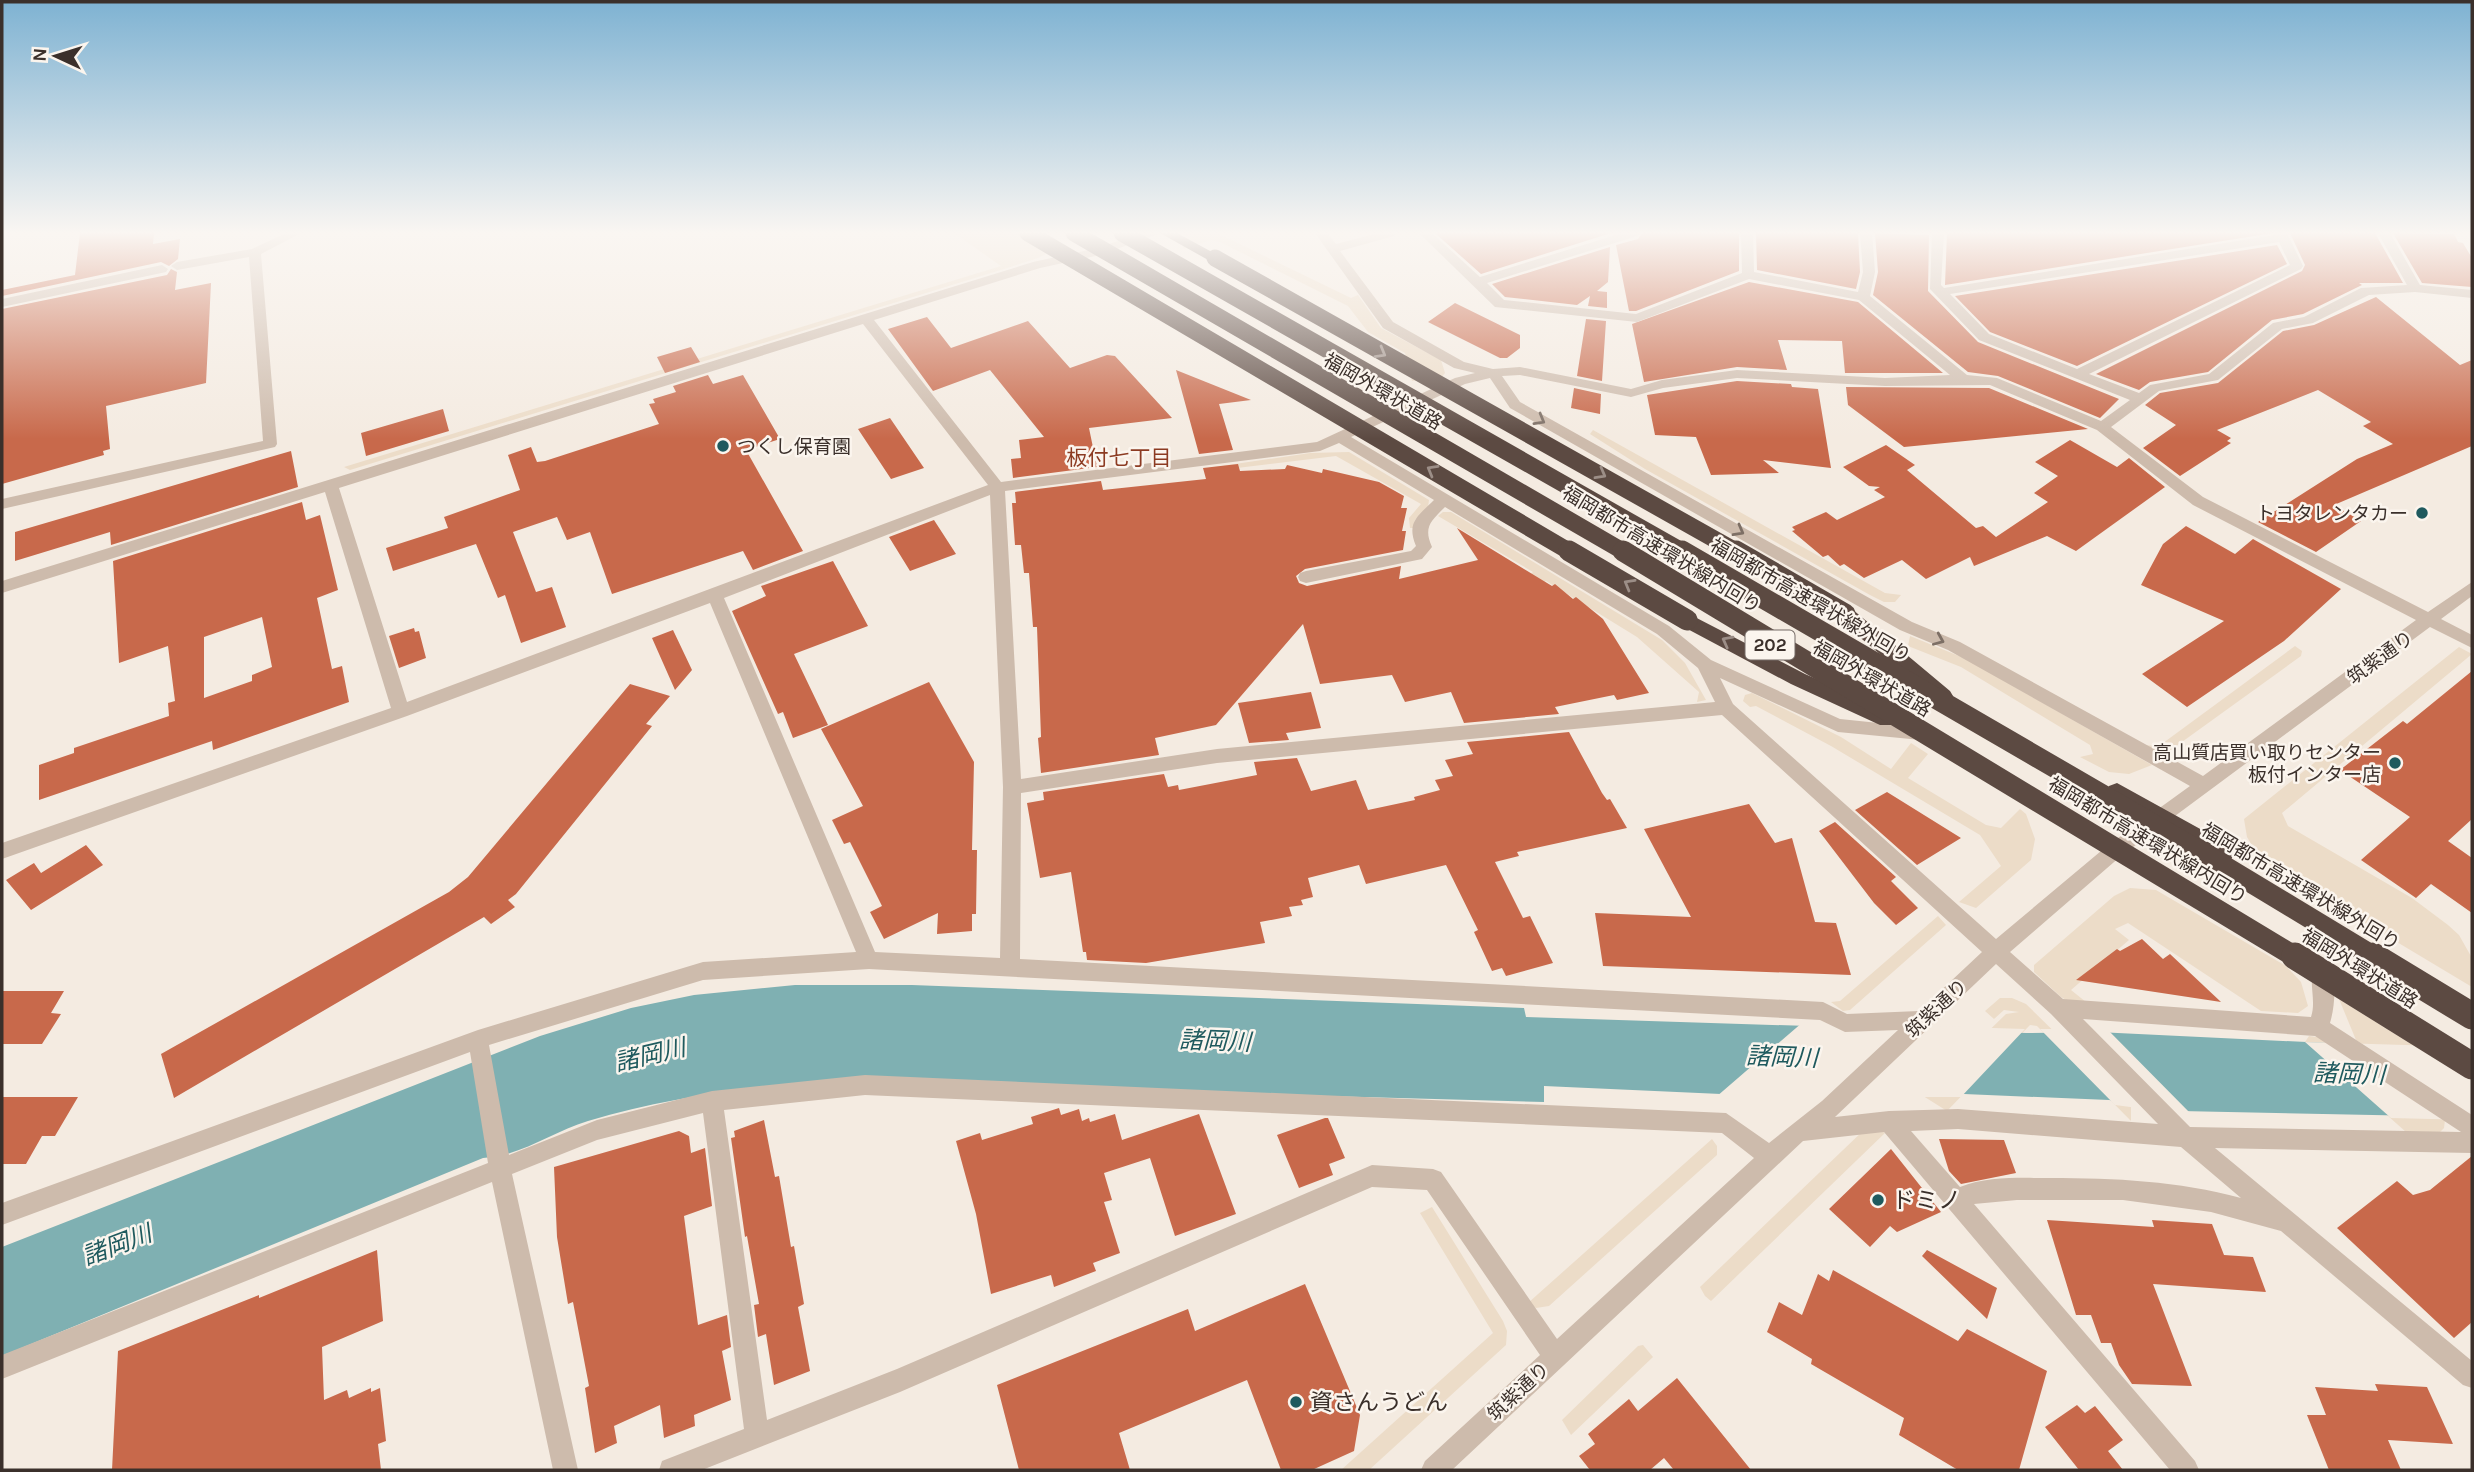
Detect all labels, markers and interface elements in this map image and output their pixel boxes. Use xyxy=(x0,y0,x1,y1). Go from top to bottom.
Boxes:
north arrow xyxy=(21,21,91,91)
text: N xyxy=(29,47,51,62)
one-way arrow xyxy=(1373,345,1386,358)
street label: 福岡外環状道路 xyxy=(1319,349,1446,435)
one-way arrow xyxy=(1533,412,1546,425)
place label: つくし保育園 xyxy=(737,436,851,458)
marker: つくし保育園 xyxy=(715,438,731,454)
district label: 板付七丁目 xyxy=(1067,446,1172,470)
one-way arrow xyxy=(1426,465,1439,478)
one-way arrow xyxy=(1594,466,1607,479)
street label: 福岡都市高速環状線内回り xyxy=(1558,482,1765,618)
place label: トヨタレンタカー xyxy=(2256,503,2408,525)
marker: トヨタレンタカー xyxy=(2414,505,2430,521)
one-way arrow xyxy=(1732,523,1744,536)
street label: 福岡都市高速環状線外回り xyxy=(1706,534,1915,667)
one-way arrow xyxy=(1623,579,1636,592)
street label: 筑紫通り xyxy=(2343,627,2418,689)
road number: 202 xyxy=(1746,630,1795,660)
one-way arrow xyxy=(1932,631,1944,645)
one-way arrow xyxy=(1722,636,1734,649)
street label: 福岡外環状道路 xyxy=(1808,636,1935,722)
place label: 高山質店買い取りセンター 板付インター店 xyxy=(2153,742,2381,786)
marker: 高山質店買い取りセンター 板付インター店 xyxy=(2387,755,2403,771)
street label: 福岡都市高速環状線内回り xyxy=(2044,773,2251,909)
street label: 福岡都市高速環状線外回り xyxy=(2197,819,2404,955)
street label: 福岡外環状道路 xyxy=(2297,924,2422,1013)
street label: 筑紫通り xyxy=(1901,975,1972,1043)
water label: 諸岡川 xyxy=(1179,1026,1254,1056)
water label: 諸岡川 xyxy=(612,1033,691,1077)
water label: 諸岡川 xyxy=(1746,1042,1821,1072)
water label: 諸岡川 xyxy=(2313,1059,2388,1089)
place label: ドミノ xyxy=(1892,1187,1961,1214)
marker: ドミノ xyxy=(1870,1192,1886,1208)
water label: 諸岡川 xyxy=(78,1218,158,1271)
street label: 筑紫通り xyxy=(1483,1358,1554,1426)
place label: 資さんうどん xyxy=(1310,1389,1448,1416)
marker: 資さんうどん xyxy=(1288,1394,1304,1410)

